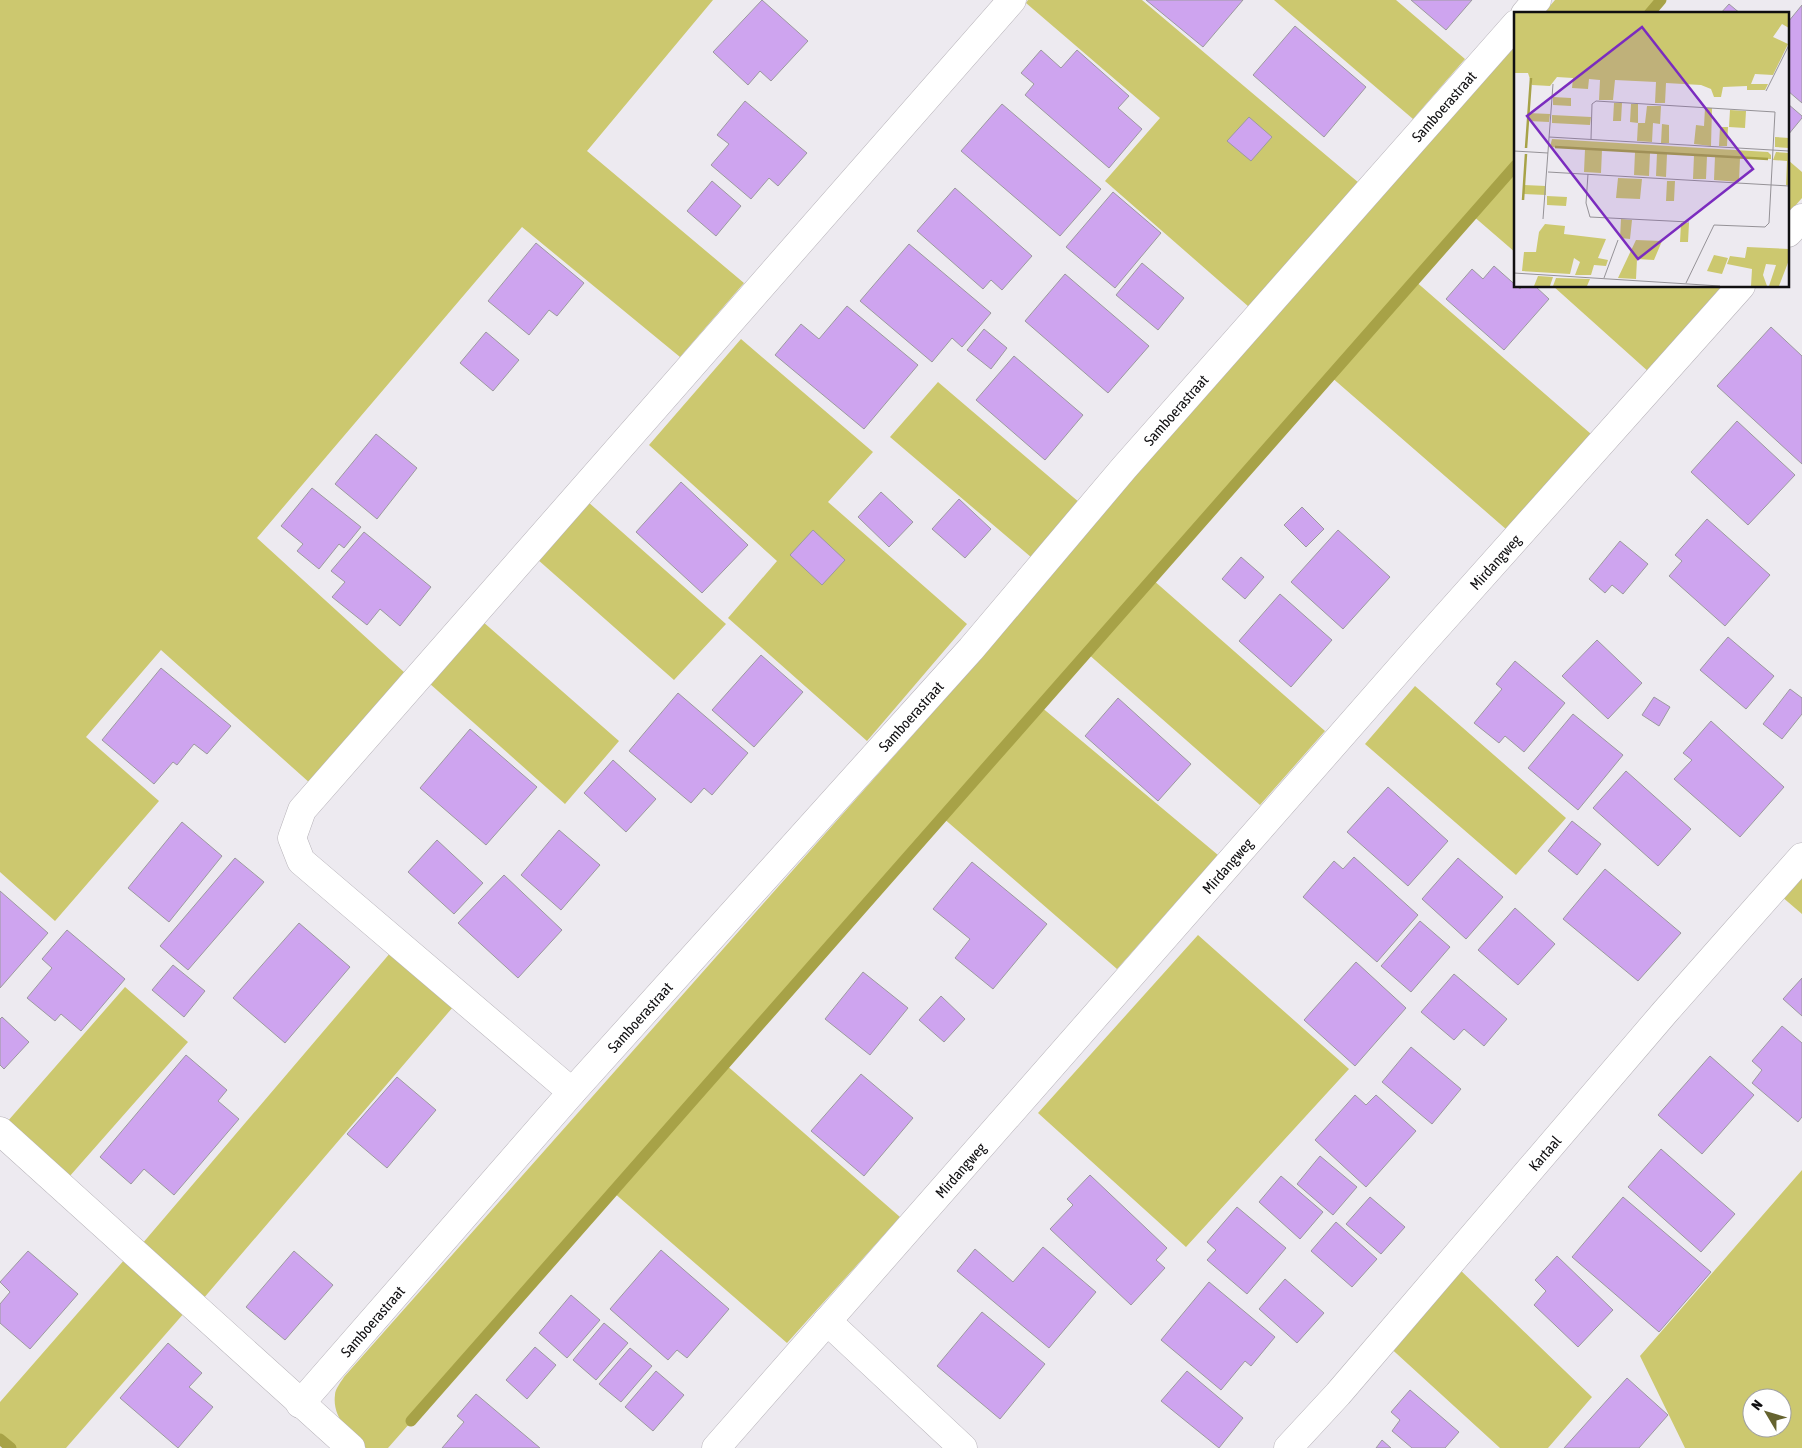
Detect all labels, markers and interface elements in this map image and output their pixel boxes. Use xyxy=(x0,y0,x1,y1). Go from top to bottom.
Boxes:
inset map xyxy=(1514,12,1790,288)
street label: Samboerastraat xyxy=(1408,67,1479,145)
street label: Samboerastraat xyxy=(1140,371,1211,448)
street label: Mirdangweg xyxy=(1466,530,1524,593)
street label: Samboerastraat xyxy=(875,677,947,754)
street label: Mirdangweg xyxy=(1198,834,1256,897)
street label: Samboerastraat xyxy=(604,978,676,1055)
street label: Kartaal xyxy=(1525,1132,1564,1174)
street label: Mirdangweg xyxy=(931,1138,989,1201)
street label: Samboerastraat xyxy=(337,1282,408,1360)
north arrow xyxy=(1742,1388,1792,1438)
text: N xyxy=(1748,1397,1766,1413)

